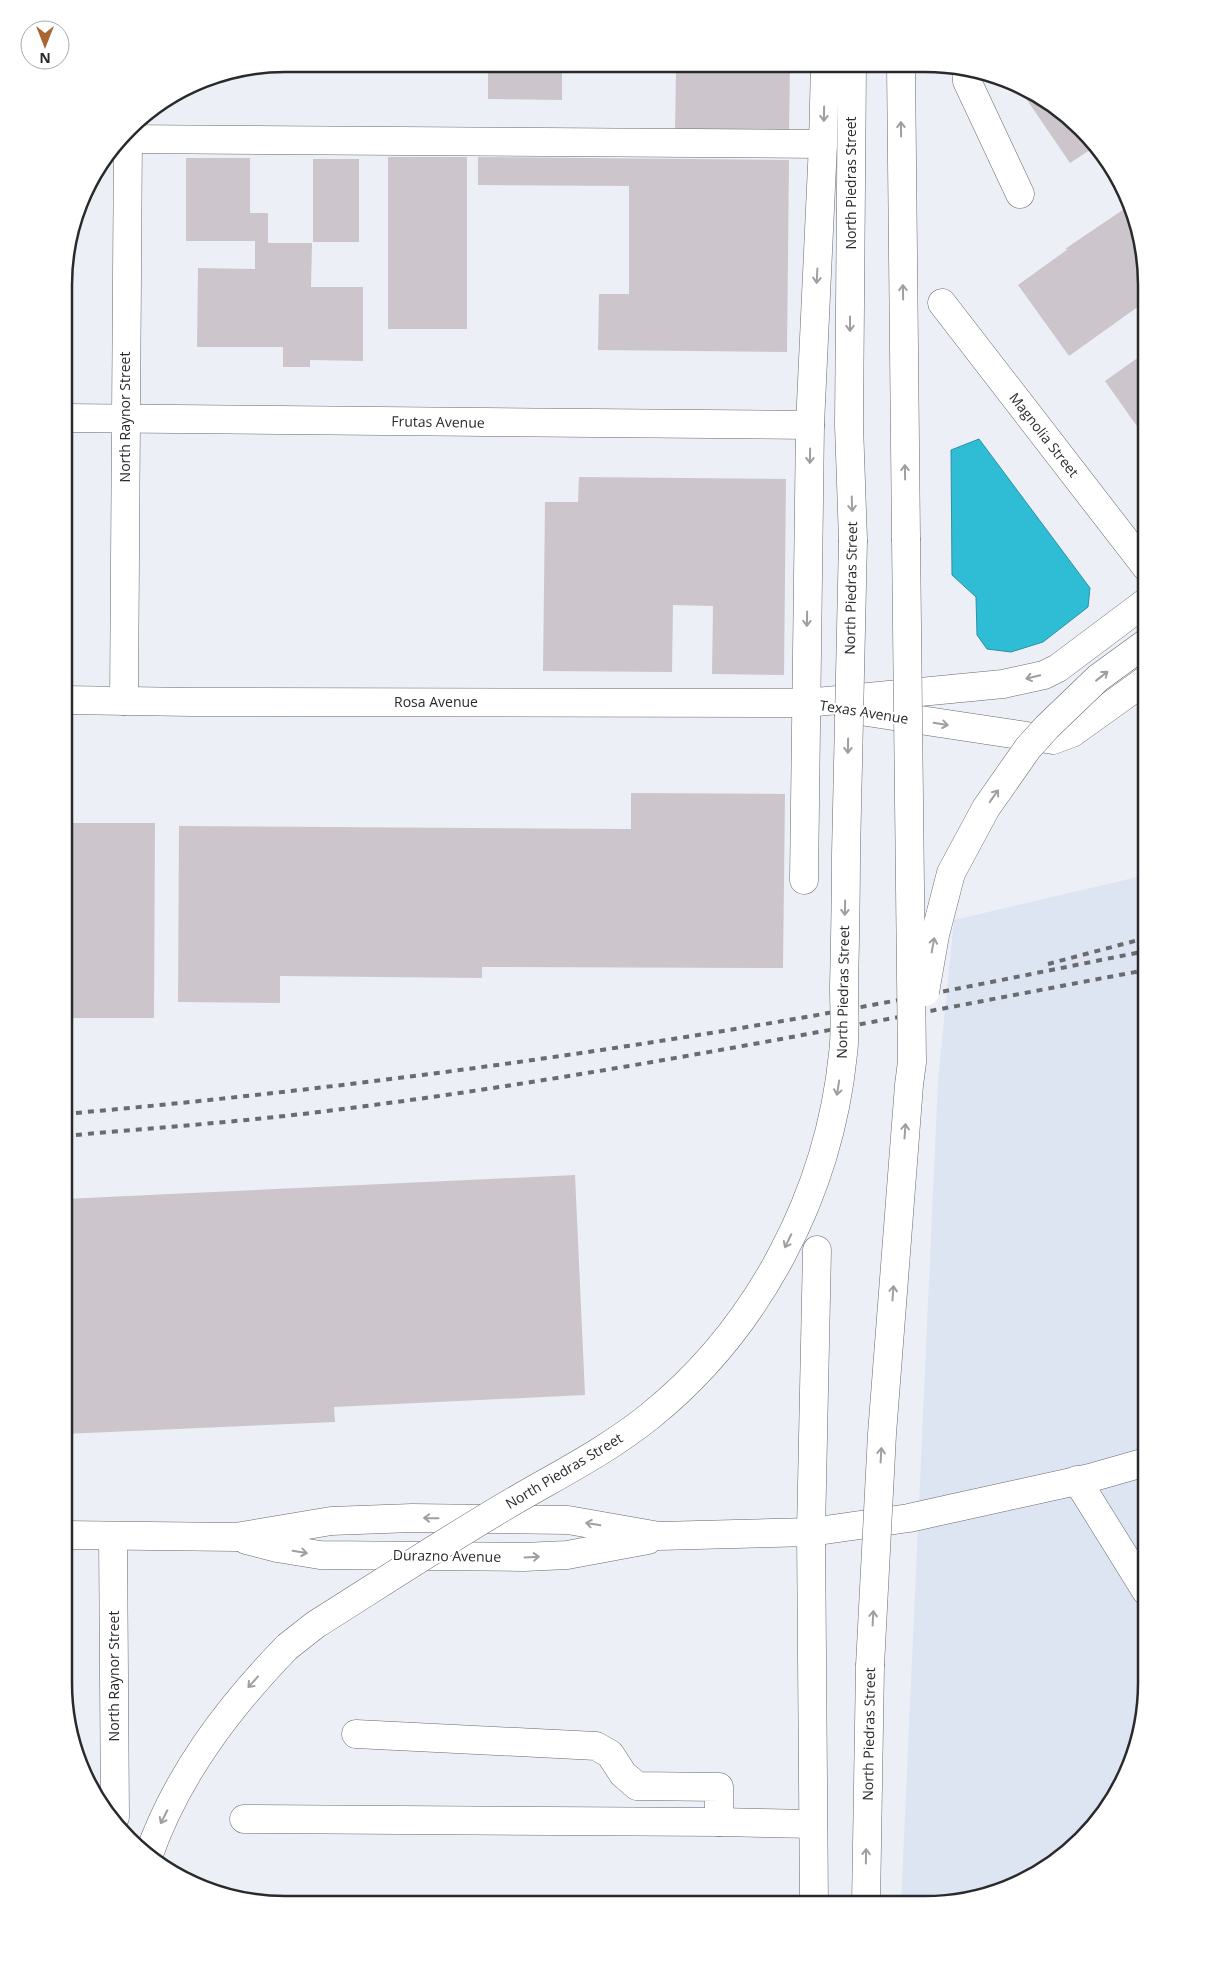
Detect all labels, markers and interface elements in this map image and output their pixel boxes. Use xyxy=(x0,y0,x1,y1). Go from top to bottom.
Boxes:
north arrow xyxy=(20,20,70,70)
text: N xyxy=(39,49,51,68)
one-way arrow xyxy=(819,106,828,122)
street label: North Piedras Street xyxy=(841,116,860,250)
one-way arrow xyxy=(896,121,906,138)
one-way arrow xyxy=(813,268,822,284)
one-way arrow xyxy=(898,284,908,300)
one-way arrow xyxy=(845,316,855,332)
street label: North Raynor Street xyxy=(115,352,134,482)
street label: Magnolia Street xyxy=(1005,388,1083,481)
street label: Frutas Avenue xyxy=(391,411,485,432)
one-way arrow xyxy=(805,448,815,464)
one-way arrow xyxy=(900,464,910,480)
one-way arrow xyxy=(847,496,857,512)
street label: North Piedras Street xyxy=(840,521,861,655)
one-way arrow xyxy=(803,610,812,626)
one-way arrow xyxy=(1095,670,1108,681)
one-way arrow xyxy=(1026,673,1042,682)
street label: Rosa Avenue xyxy=(394,692,478,711)
street label: Texas Avenue xyxy=(818,695,910,728)
one-way arrow xyxy=(932,719,948,729)
one-way arrow xyxy=(843,738,853,754)
one-way arrow xyxy=(989,789,999,803)
one-way arrow xyxy=(841,900,850,916)
street label: North Piedras Street xyxy=(832,925,853,1059)
one-way arrow xyxy=(929,938,939,954)
one-way arrow xyxy=(833,1079,843,1095)
one-way arrow xyxy=(901,1124,910,1140)
one-way arrow xyxy=(783,1234,793,1249)
one-way arrow xyxy=(888,1286,898,1302)
street label: North Piedras Street xyxy=(502,1428,626,1513)
one-way arrow xyxy=(877,1448,886,1464)
one-way arrow xyxy=(424,1513,440,1523)
one-way arrow xyxy=(586,1519,602,1529)
street label: Durazno Avenue xyxy=(393,1545,501,1566)
one-way arrow xyxy=(292,1547,308,1557)
one-way arrow xyxy=(524,1552,540,1561)
one-way arrow xyxy=(868,1610,877,1626)
street label: North Raynor Street xyxy=(104,1611,123,1741)
street label: North Piedras Street xyxy=(858,1667,879,1801)
one-way arrow xyxy=(247,1676,259,1689)
one-way arrow xyxy=(159,1810,169,1825)
one-way arrow xyxy=(862,1849,871,1865)

